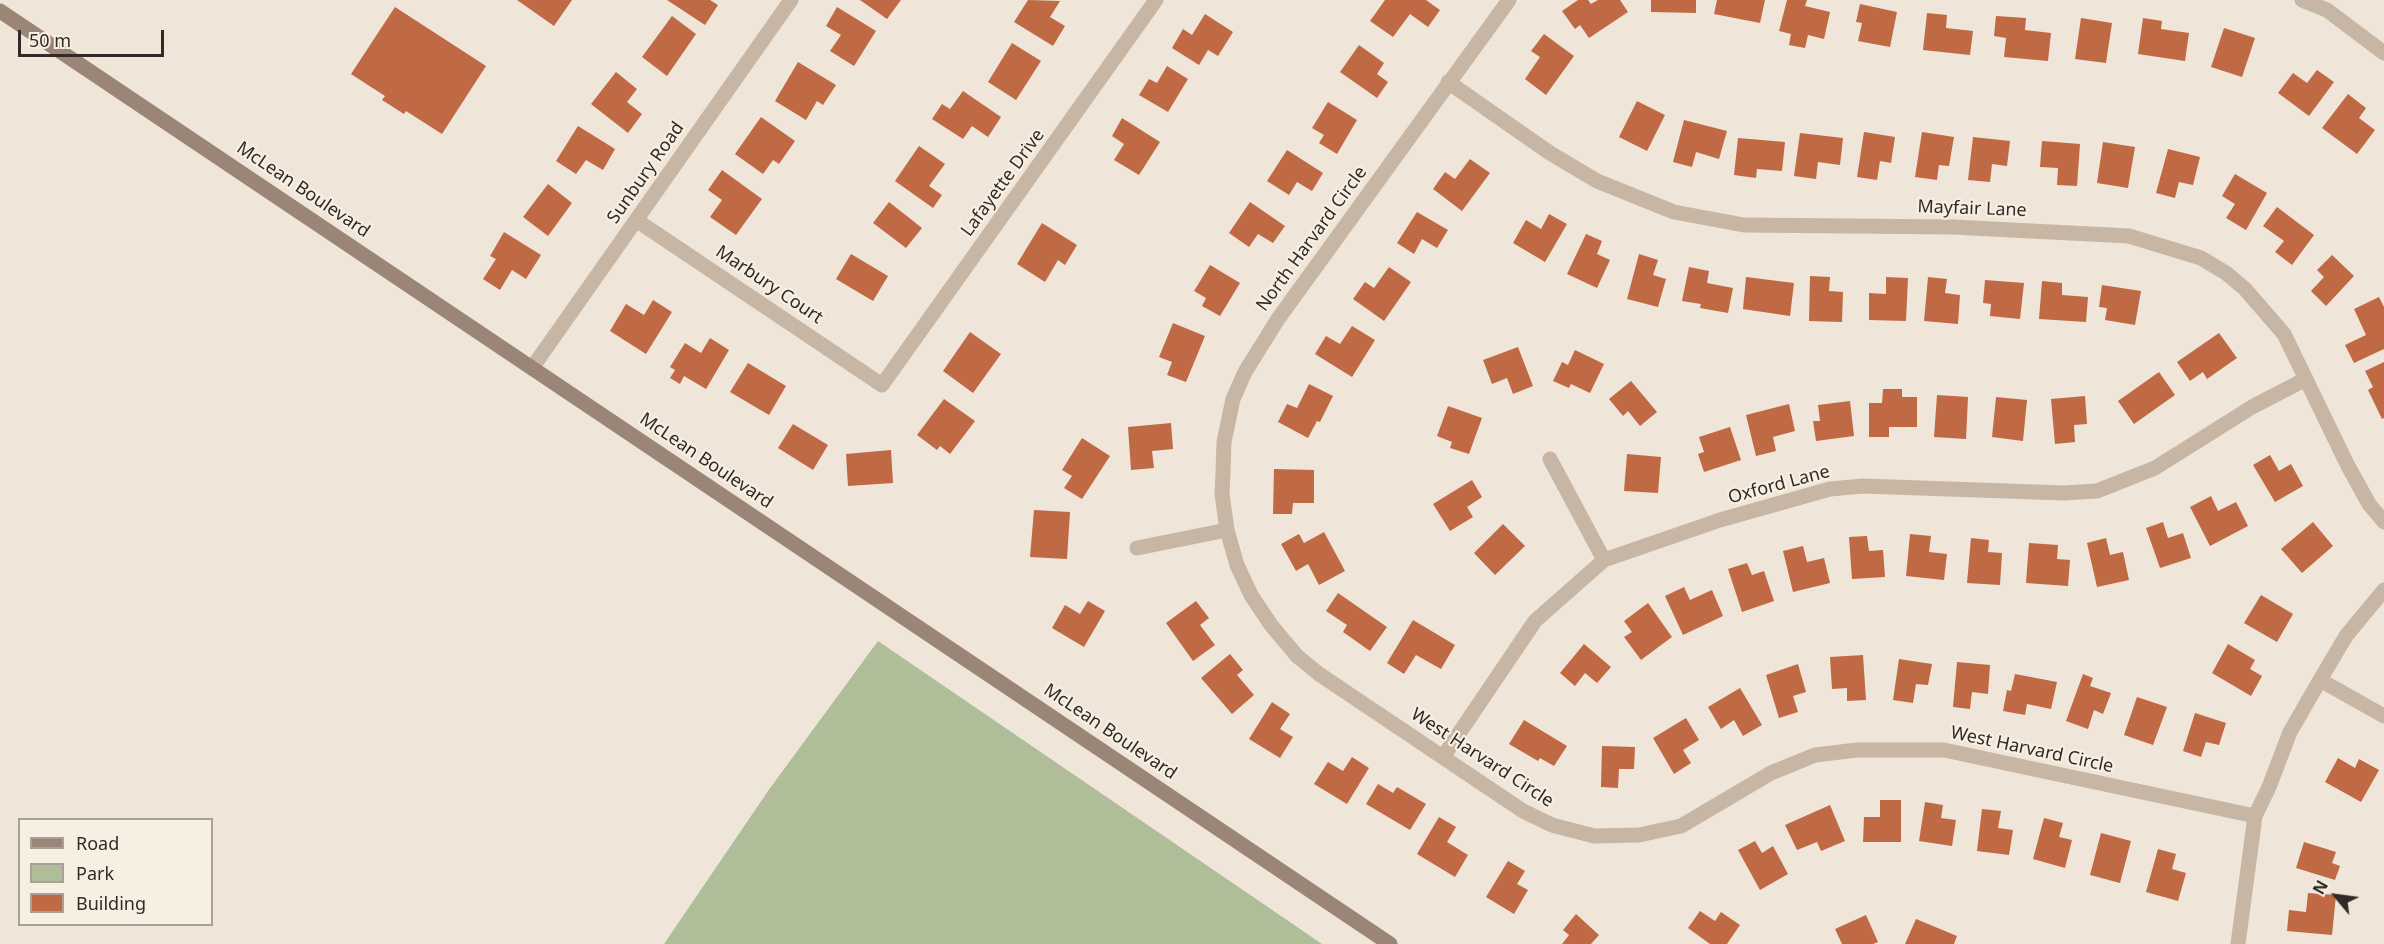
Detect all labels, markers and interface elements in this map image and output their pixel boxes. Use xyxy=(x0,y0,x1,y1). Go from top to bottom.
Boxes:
scale bar xyxy=(21,18,166,56)
text: 50 m xyxy=(29,28,71,52)
street label: Sunbury Road xyxy=(603,118,689,228)
street label: Lafayette Drive xyxy=(957,125,1049,241)
street label: McLean Boulevard xyxy=(232,137,374,243)
street label: North Harvard Circle xyxy=(1252,162,1372,316)
street label: Mayfair Lane xyxy=(1917,196,2027,222)
street label: Marbury Court xyxy=(711,241,827,329)
street label: McLean Boulevard xyxy=(635,408,777,514)
street label: Oxford Lane xyxy=(1726,461,1832,509)
street label: McLean Boulevard xyxy=(1039,679,1181,785)
street label: West Harvard Circle xyxy=(1407,704,1557,812)
street label: West Harvard Circle xyxy=(1949,722,2115,778)
legend xyxy=(18,818,213,926)
text: Road xyxy=(76,831,119,855)
text: Park xyxy=(76,861,114,885)
north arrow xyxy=(2306,866,2366,926)
text: N xyxy=(2307,876,2333,898)
text: Building xyxy=(76,891,146,915)

